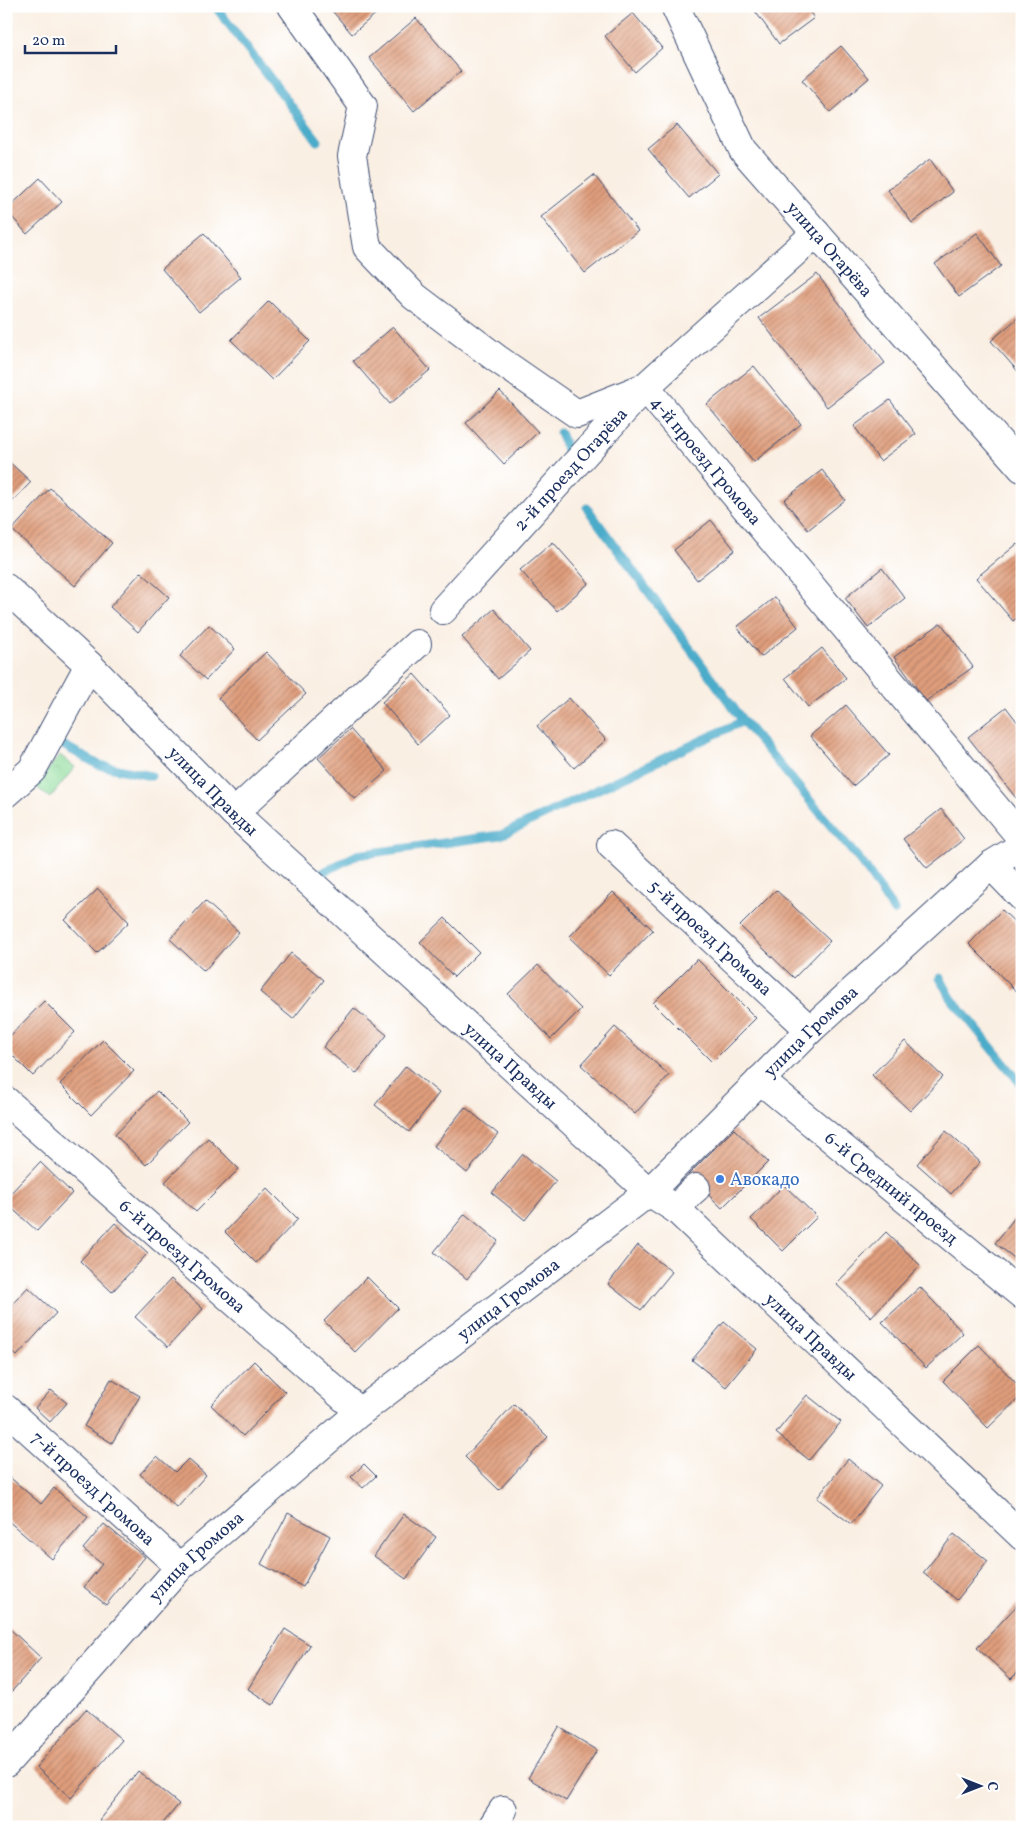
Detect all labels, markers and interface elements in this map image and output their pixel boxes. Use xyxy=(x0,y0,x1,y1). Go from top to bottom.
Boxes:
scale bar xyxy=(25,22,116,54)
text: 20 m xyxy=(32,31,65,52)
street label: улица Огарёва xyxy=(780,197,878,303)
street label: 4-й проезд Громова xyxy=(644,391,767,532)
street label: 2-й проезд Огарёва xyxy=(509,403,634,537)
street label: улица Правды xyxy=(161,741,263,843)
street label: 5-й проезд Громова xyxy=(642,875,777,1002)
street label: улица Громова xyxy=(759,981,865,1084)
street label: улица Правды xyxy=(457,1018,562,1116)
street label: 6-й Средний проезд xyxy=(818,1127,963,1251)
place label: Авокадо xyxy=(730,1168,800,1193)
marker: Авокадо xyxy=(714,1173,726,1185)
street label: 6-й проезд Громова xyxy=(113,1195,250,1320)
street label: улица Громова xyxy=(453,1253,566,1347)
street label: улица Правды xyxy=(758,1288,862,1388)
street label: 7-й проезд Громова xyxy=(25,1426,160,1552)
street label: улица Громова xyxy=(144,1506,250,1608)
north arrow xyxy=(956,1760,1006,1810)
text: С xyxy=(982,1781,1001,1791)

